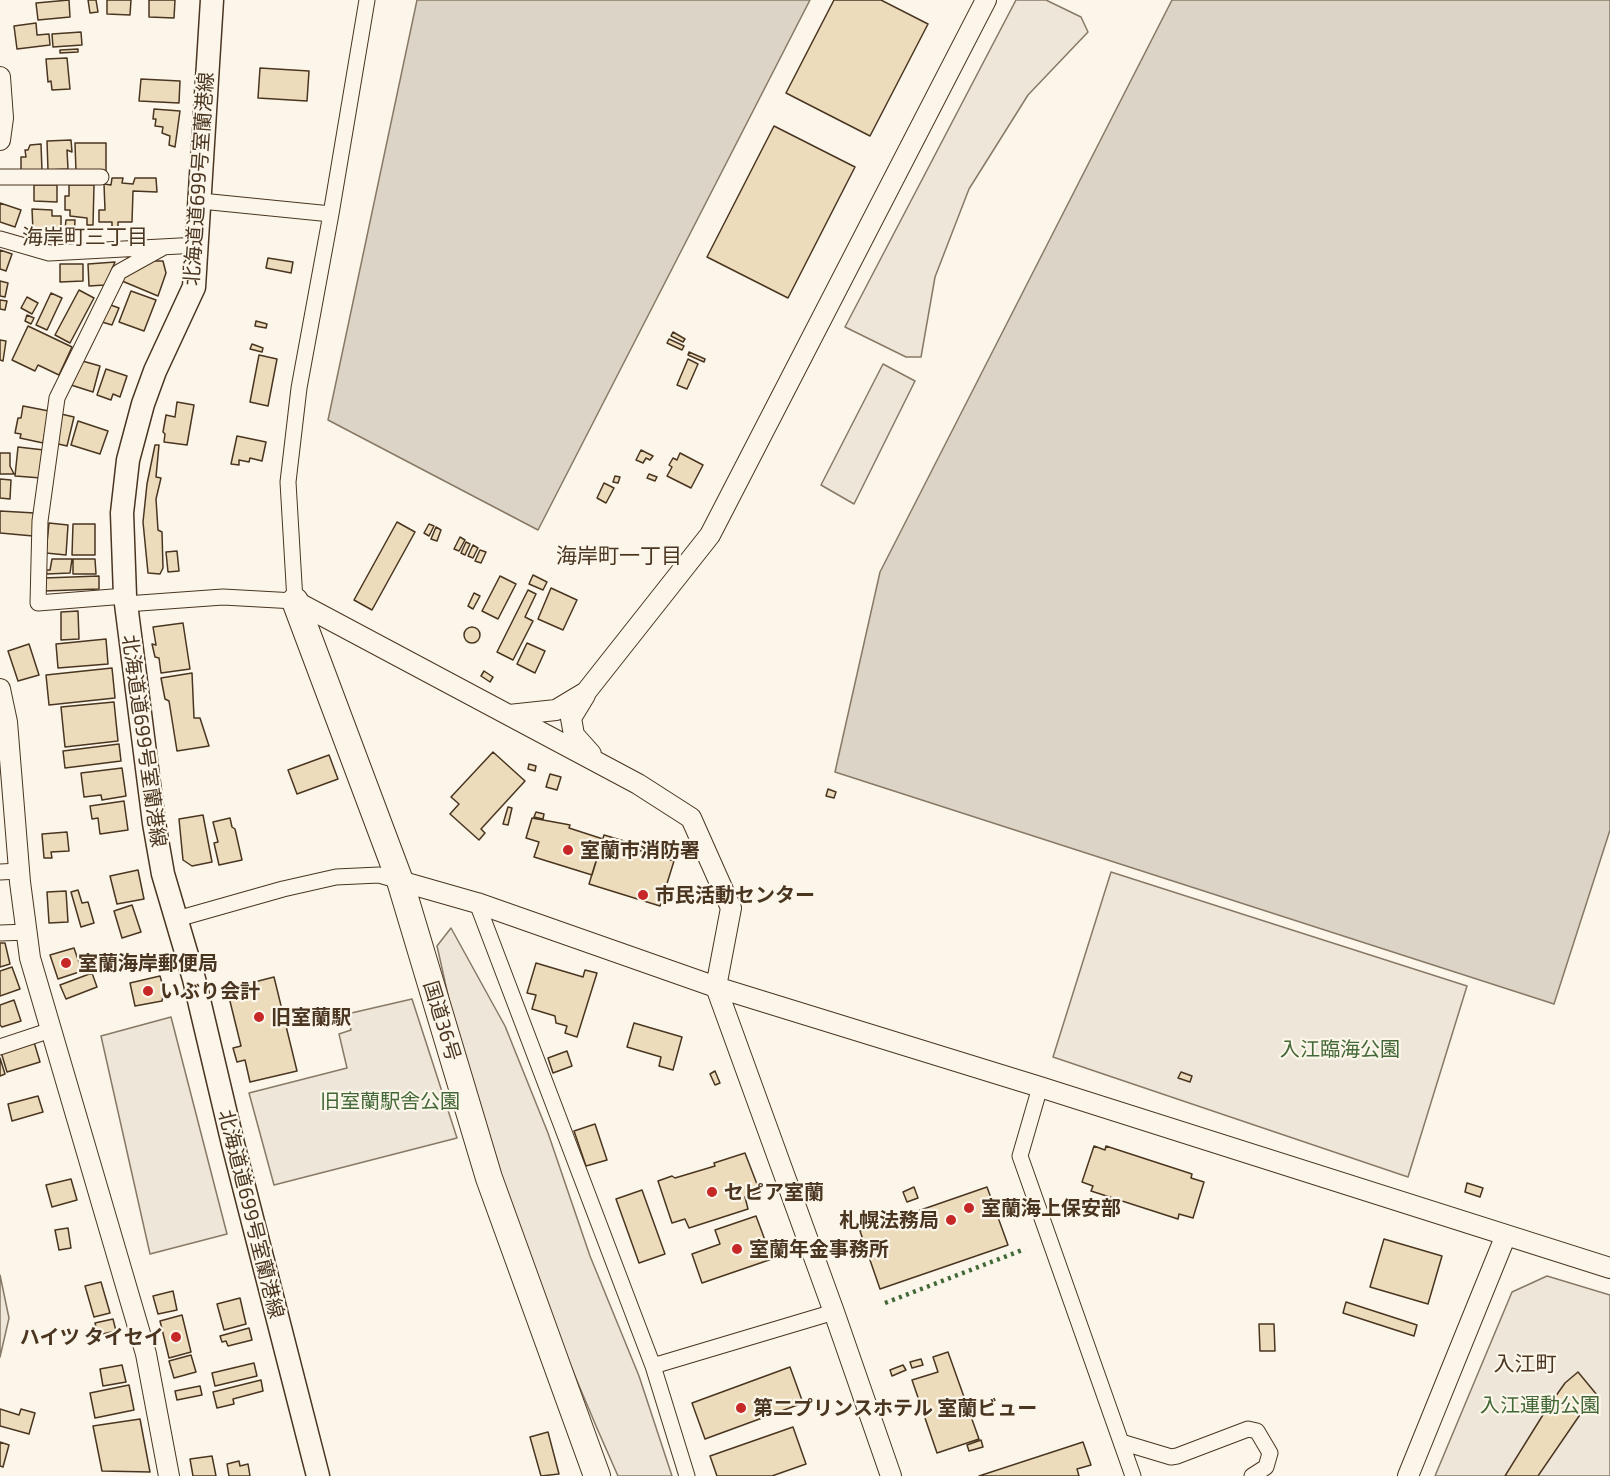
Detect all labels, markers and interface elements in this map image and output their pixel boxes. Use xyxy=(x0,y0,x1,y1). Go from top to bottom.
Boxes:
street label: 北海道道699号室蘭港線 xyxy=(180,71,218,287)
district label: 海岸町三丁目 xyxy=(22,224,148,250)
district label: 海岸町一丁目 xyxy=(556,543,682,569)
street label: 北海道道699号室蘭港線 xyxy=(117,633,171,849)
place label: 室蘭市消防署 xyxy=(580,838,700,862)
marker: 室蘭市消防署 xyxy=(561,843,575,857)
place label: 市民活動センター xyxy=(655,883,815,907)
marker: 市民活動センター xyxy=(636,888,650,902)
place label: 室蘭海岸郵便局 xyxy=(78,951,218,975)
marker: 室蘭海岸郵便局 xyxy=(59,956,73,970)
street label: 国道36号 xyxy=(418,978,466,1064)
place label: いぶり会計 xyxy=(160,979,260,1003)
marker: いぶり会計 xyxy=(141,984,155,998)
place label: 旧室蘭駅 xyxy=(271,1005,351,1029)
marker: 旧室蘭駅 xyxy=(252,1010,266,1024)
park label: 入江臨海公園 xyxy=(1280,1037,1400,1061)
park label: 旧室蘭駅舎公園 xyxy=(320,1089,460,1113)
street label: 北海道道699号室蘭港線 xyxy=(213,1107,289,1321)
place label: セピア室蘭 xyxy=(724,1180,824,1204)
marker: セピア室蘭 xyxy=(705,1185,719,1199)
place label: 室蘭海上保安部 xyxy=(981,1196,1121,1220)
marker: 室蘭海上保安部 xyxy=(962,1201,976,1215)
place label: 札幌法務局 xyxy=(839,1208,939,1232)
marker: 札幌法務局 xyxy=(944,1213,958,1227)
place label: 室蘭年金事務所 xyxy=(749,1237,889,1261)
marker: 室蘭年金事務所 xyxy=(730,1242,744,1256)
place label: ハイツ タイセイ xyxy=(20,1325,164,1349)
marker: ハイツ タイセイ xyxy=(169,1330,183,1344)
district label: 入江町 xyxy=(1494,1351,1556,1377)
park label: 入江運動公園 xyxy=(1480,1393,1600,1417)
place label: 第二プリンスホテル 室蘭ビュー xyxy=(753,1396,1037,1420)
marker: 第二プリンスホテル 室蘭ビュー xyxy=(734,1401,748,1415)

